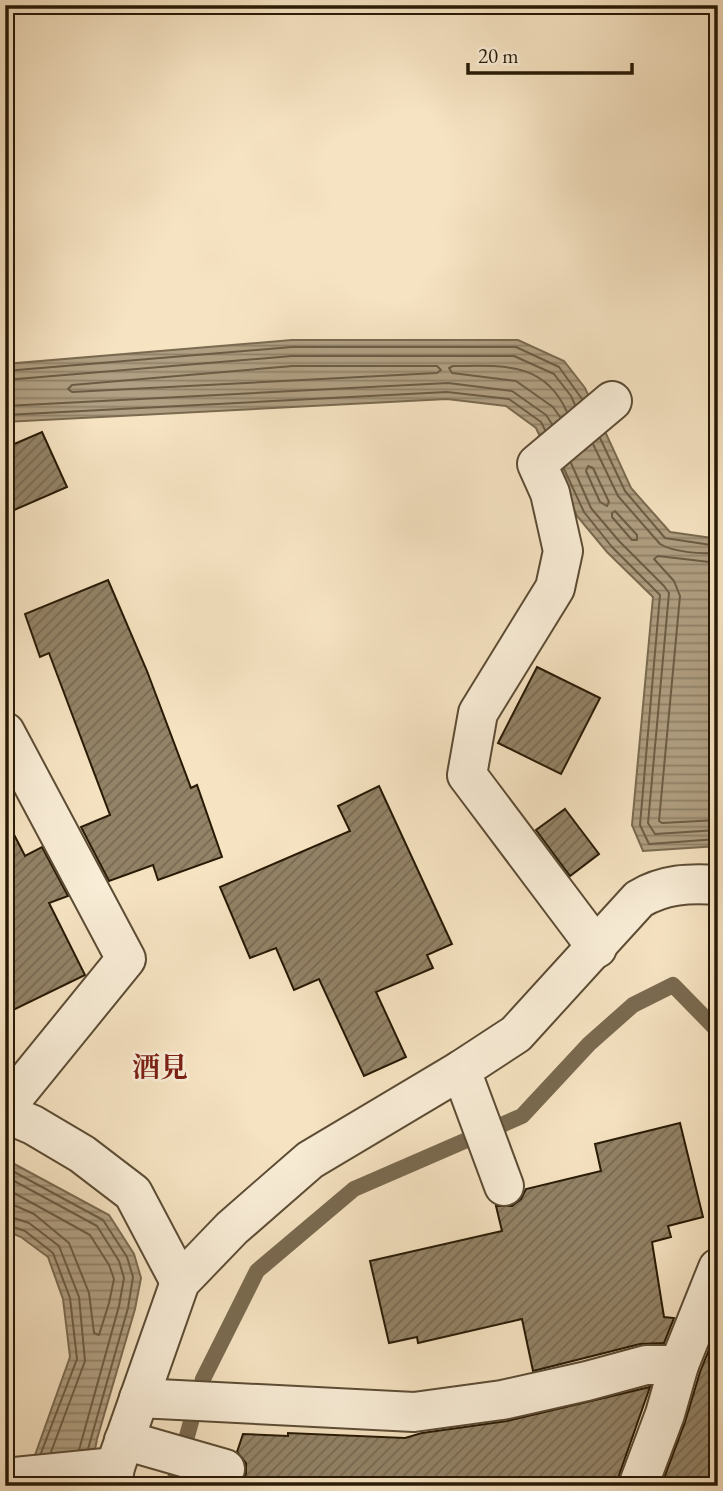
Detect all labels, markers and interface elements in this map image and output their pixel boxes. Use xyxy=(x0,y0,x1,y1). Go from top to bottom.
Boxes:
scale bar xyxy=(468,32,632,76)
text: 20 m xyxy=(478,42,519,69)
district label: 酒見 xyxy=(132,1049,188,1085)

